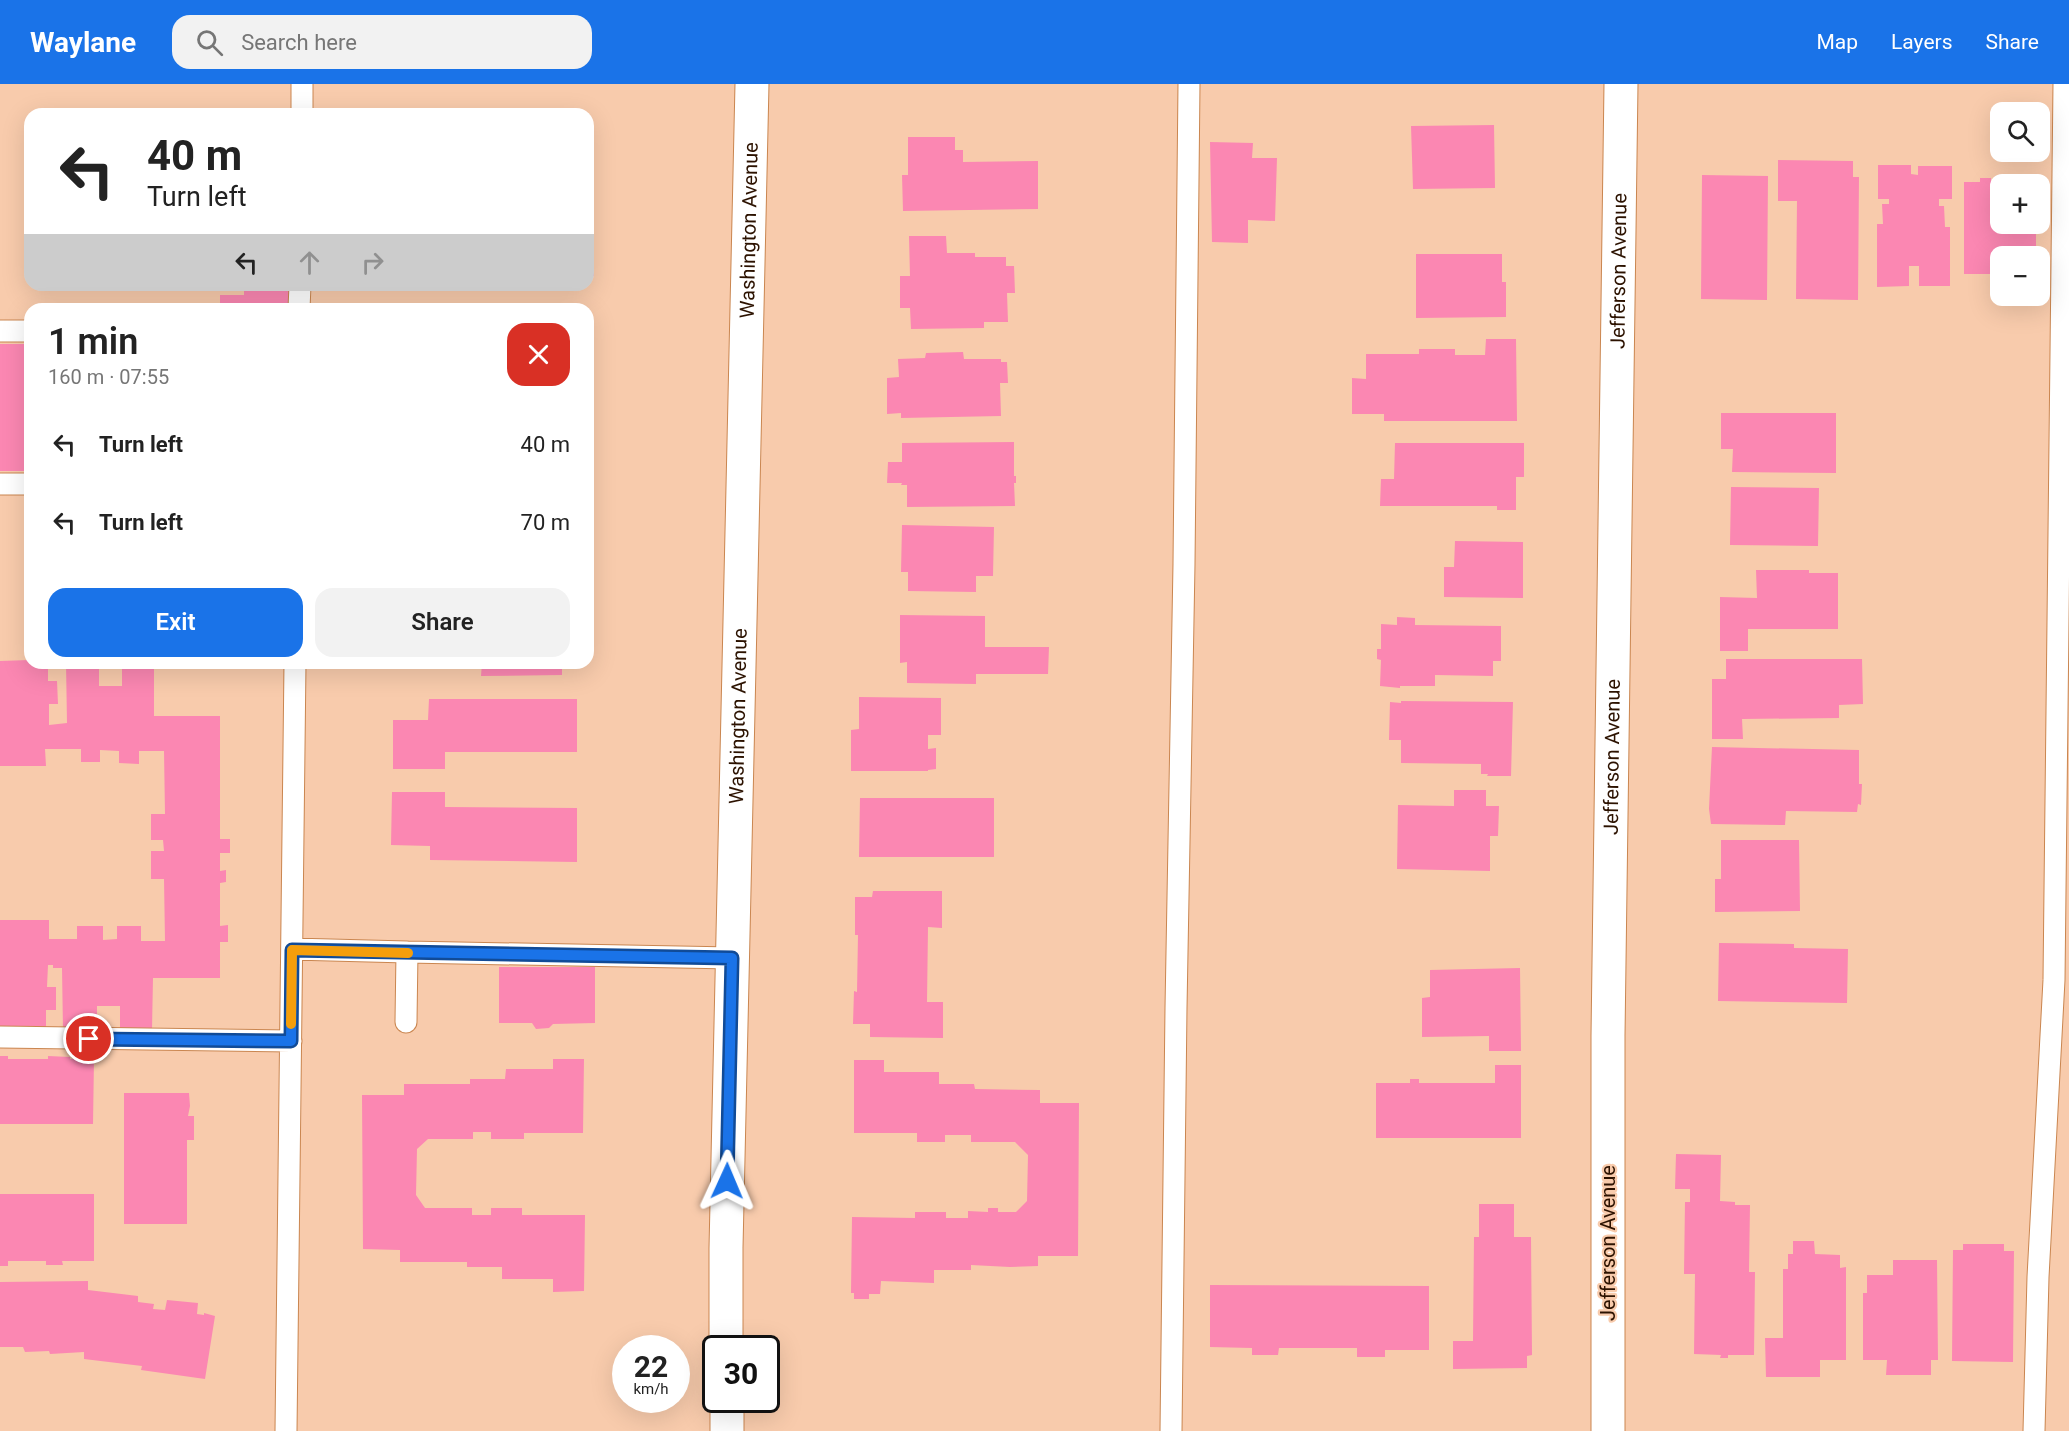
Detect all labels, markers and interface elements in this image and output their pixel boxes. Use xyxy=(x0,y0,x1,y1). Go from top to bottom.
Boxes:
search box xyxy=(172,15,592,69)
text: Waylane xyxy=(30,26,136,59)
icon: search xyxy=(193,26,226,59)
text: Search here xyxy=(241,30,357,55)
text: Map xyxy=(1816,30,1858,54)
text: Layers xyxy=(1891,30,1952,54)
text: Share xyxy=(1985,30,2039,54)
map controls xyxy=(1990,102,2050,306)
button: search xyxy=(1990,102,2050,162)
text: 40 m xyxy=(147,131,242,180)
icon: left xyxy=(48,132,126,210)
street label: Washington Avenue xyxy=(735,142,763,319)
button: + xyxy=(1990,174,2050,234)
text: Turn left xyxy=(147,181,247,213)
street label: Jefferson Avenue xyxy=(1605,193,1632,349)
icon: left xyxy=(230,246,263,279)
icon: ahead xyxy=(293,246,326,279)
icon: right xyxy=(356,246,389,279)
button: − xyxy=(1990,246,2050,306)
text: 1 min xyxy=(48,321,138,363)
button: close xyxy=(507,323,570,386)
text: 160 m · 07:55 xyxy=(48,365,169,389)
icon: left xyxy=(48,428,81,461)
text: Turn left xyxy=(99,432,183,457)
text: 40 m xyxy=(521,432,570,457)
icon: left xyxy=(48,506,81,539)
text: Turn left xyxy=(99,510,183,535)
text: 70 m xyxy=(521,510,570,535)
button: Exit xyxy=(48,588,303,657)
button: Share xyxy=(315,588,570,657)
street label: Washington Avenue xyxy=(724,628,752,804)
street label: Jefferson Avenue xyxy=(1599,679,1625,835)
pin xyxy=(63,1013,114,1064)
icon: arrive xyxy=(72,1022,105,1055)
position arrow xyxy=(695,1149,759,1213)
street label: Jefferson Avenue xyxy=(1596,1165,1620,1321)
speed limit sign: 30 xyxy=(702,1335,780,1413)
text: 22 xyxy=(634,1349,668,1384)
text: km/h xyxy=(633,1380,669,1398)

